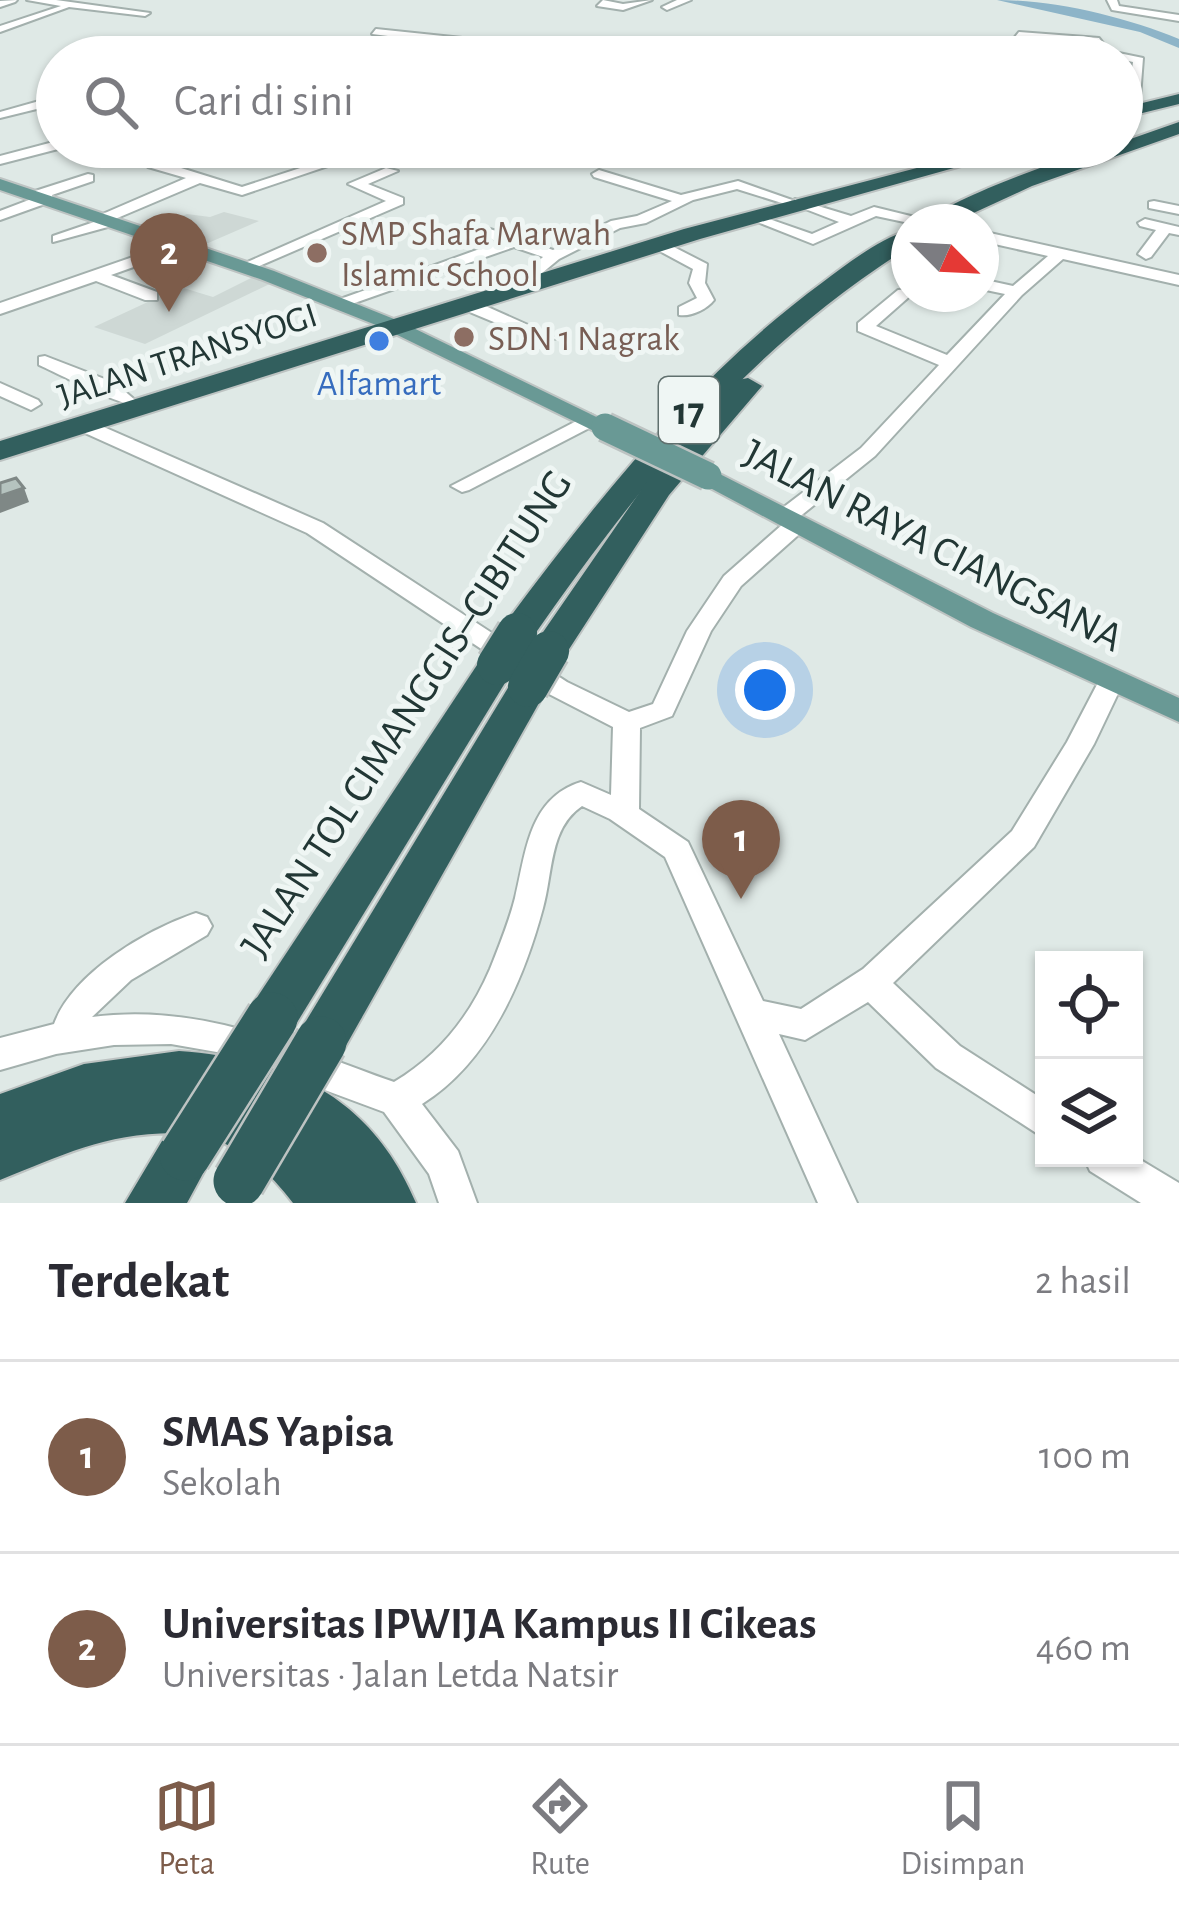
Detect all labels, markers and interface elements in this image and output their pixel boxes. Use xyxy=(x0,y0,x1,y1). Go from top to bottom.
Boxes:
search box xyxy=(36,36,1143,168)
icon: search xyxy=(78,69,144,135)
text: Cari di sini xyxy=(174,79,354,124)
north arrow xyxy=(891,204,999,312)
pin: 2 xyxy=(130,213,208,312)
place label: SMP Shafa Marwah Islamic School xyxy=(341,216,611,293)
marker: SMP Shafa Marwah Islamic School xyxy=(304,240,330,266)
street label: JALAN TRANSYOGI xyxy=(54,297,322,415)
place label: SDN 1 Nagrak xyxy=(488,321,680,357)
marker: SDN 1 Nagrak xyxy=(451,324,477,350)
marker: Alfamart xyxy=(366,328,392,354)
place label: Alfamart xyxy=(317,366,442,402)
road number: 17 xyxy=(659,377,719,443)
street label: JALAN RAYA CIANGSANA xyxy=(737,432,1129,660)
street label: JALAN TOL CIMANGGIS–CIBITUNG xyxy=(234,463,580,965)
your location xyxy=(735,660,795,720)
pin: 1 xyxy=(702,800,780,899)
map controls xyxy=(1035,951,1143,1167)
button: locate xyxy=(1035,951,1143,1059)
button: layers xyxy=(1035,1059,1143,1167)
text: Terdekat xyxy=(48,1256,229,1307)
text: 2 hasil xyxy=(1035,1262,1131,1301)
text: SMAS Yapisa xyxy=(162,1410,394,1455)
text: 1 xyxy=(80,1437,94,1476)
text: 100 m xyxy=(1039,1437,1131,1476)
text: Sekolah xyxy=(162,1464,282,1503)
text: Universitas IPWIJA Kampus II Cikeas xyxy=(162,1602,817,1647)
text: 2 xyxy=(78,1629,96,1668)
text: 460 m xyxy=(1036,1629,1131,1668)
text: Universitas · Jalan Letda Natsir xyxy=(162,1656,618,1695)
tab: Peta xyxy=(154,1773,220,1885)
tab: Rute xyxy=(527,1773,593,1885)
tab: Disimpan xyxy=(901,1773,1025,1885)

